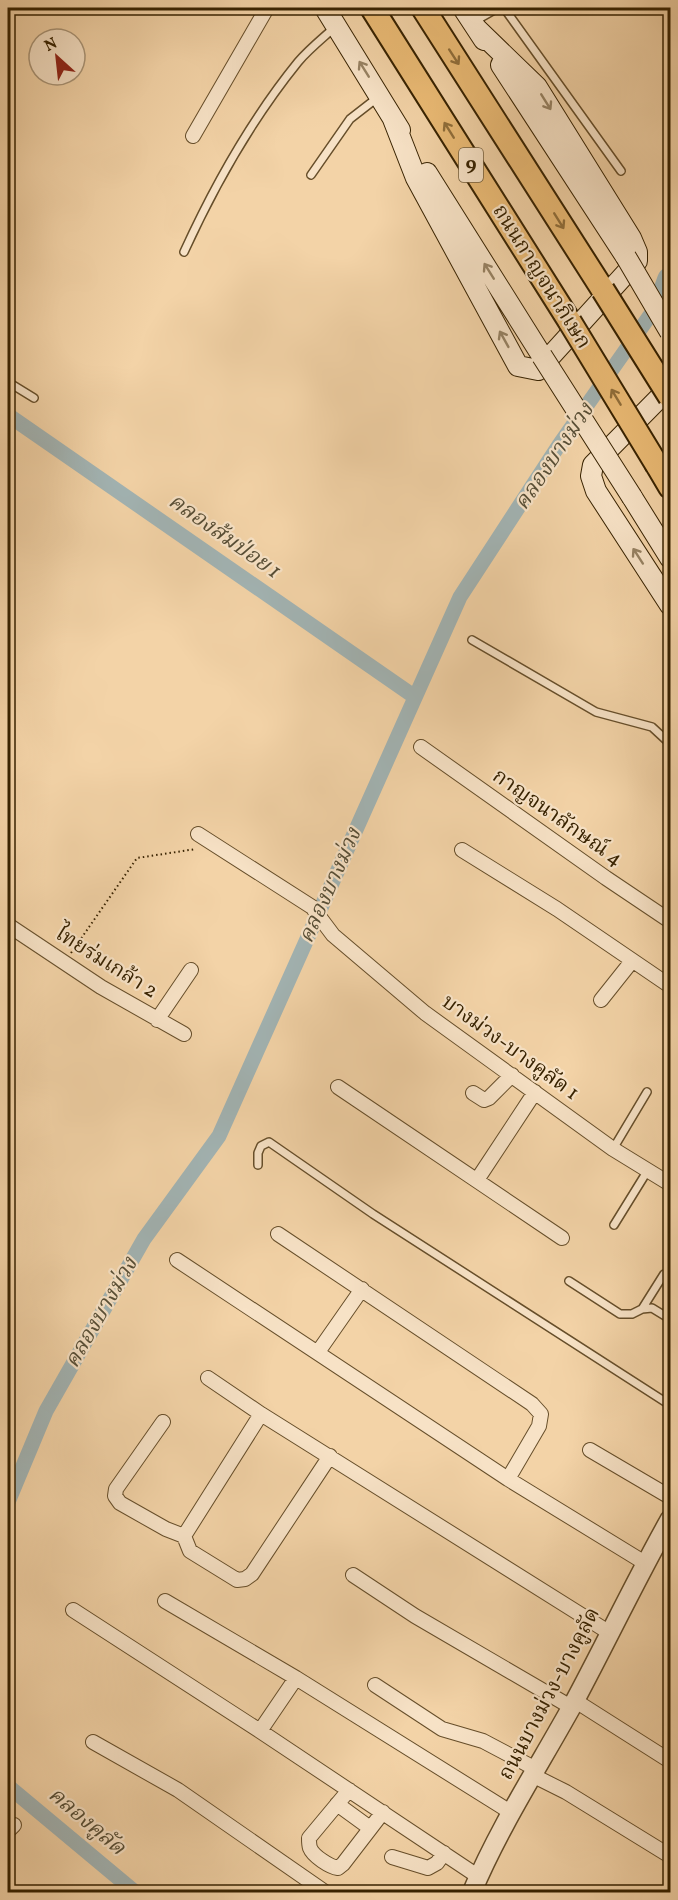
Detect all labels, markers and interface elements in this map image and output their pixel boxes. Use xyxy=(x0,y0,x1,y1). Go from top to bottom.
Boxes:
north arrow xyxy=(27,27,87,87)
text: N xyxy=(41,33,62,58)
one-way arrow xyxy=(449,48,461,65)
one-way arrow xyxy=(357,61,369,78)
one-way arrow xyxy=(540,93,552,110)
one-way arrow xyxy=(443,122,455,139)
road number: 9 xyxy=(459,148,483,182)
street label: ถนนกาญจนาภิเษก xyxy=(485,199,597,355)
one-way arrow xyxy=(553,212,565,229)
one-way arrow xyxy=(482,263,494,280)
one-way arrow xyxy=(498,331,509,349)
one-way arrow xyxy=(609,389,621,406)
water label: คลองบางม่วง xyxy=(508,396,603,517)
water label: คลองส้มป่อย 1 xyxy=(161,487,287,587)
one-way arrow xyxy=(632,547,645,564)
street label: กาญจนาลักษณ์ 4 xyxy=(486,762,628,874)
water label: คลองบางม่วง xyxy=(292,822,371,949)
street label: ไทยร่มเกล้า 2 xyxy=(48,918,164,1006)
street label: บางม่วง-บางคูลัด 1 xyxy=(435,988,585,1108)
water label: คลองบางม่วง xyxy=(58,1251,147,1374)
street label: ถนนบางม่วง-บางคูลัด xyxy=(492,1603,608,1785)
water label: คลองคูลัด xyxy=(41,1781,132,1864)

